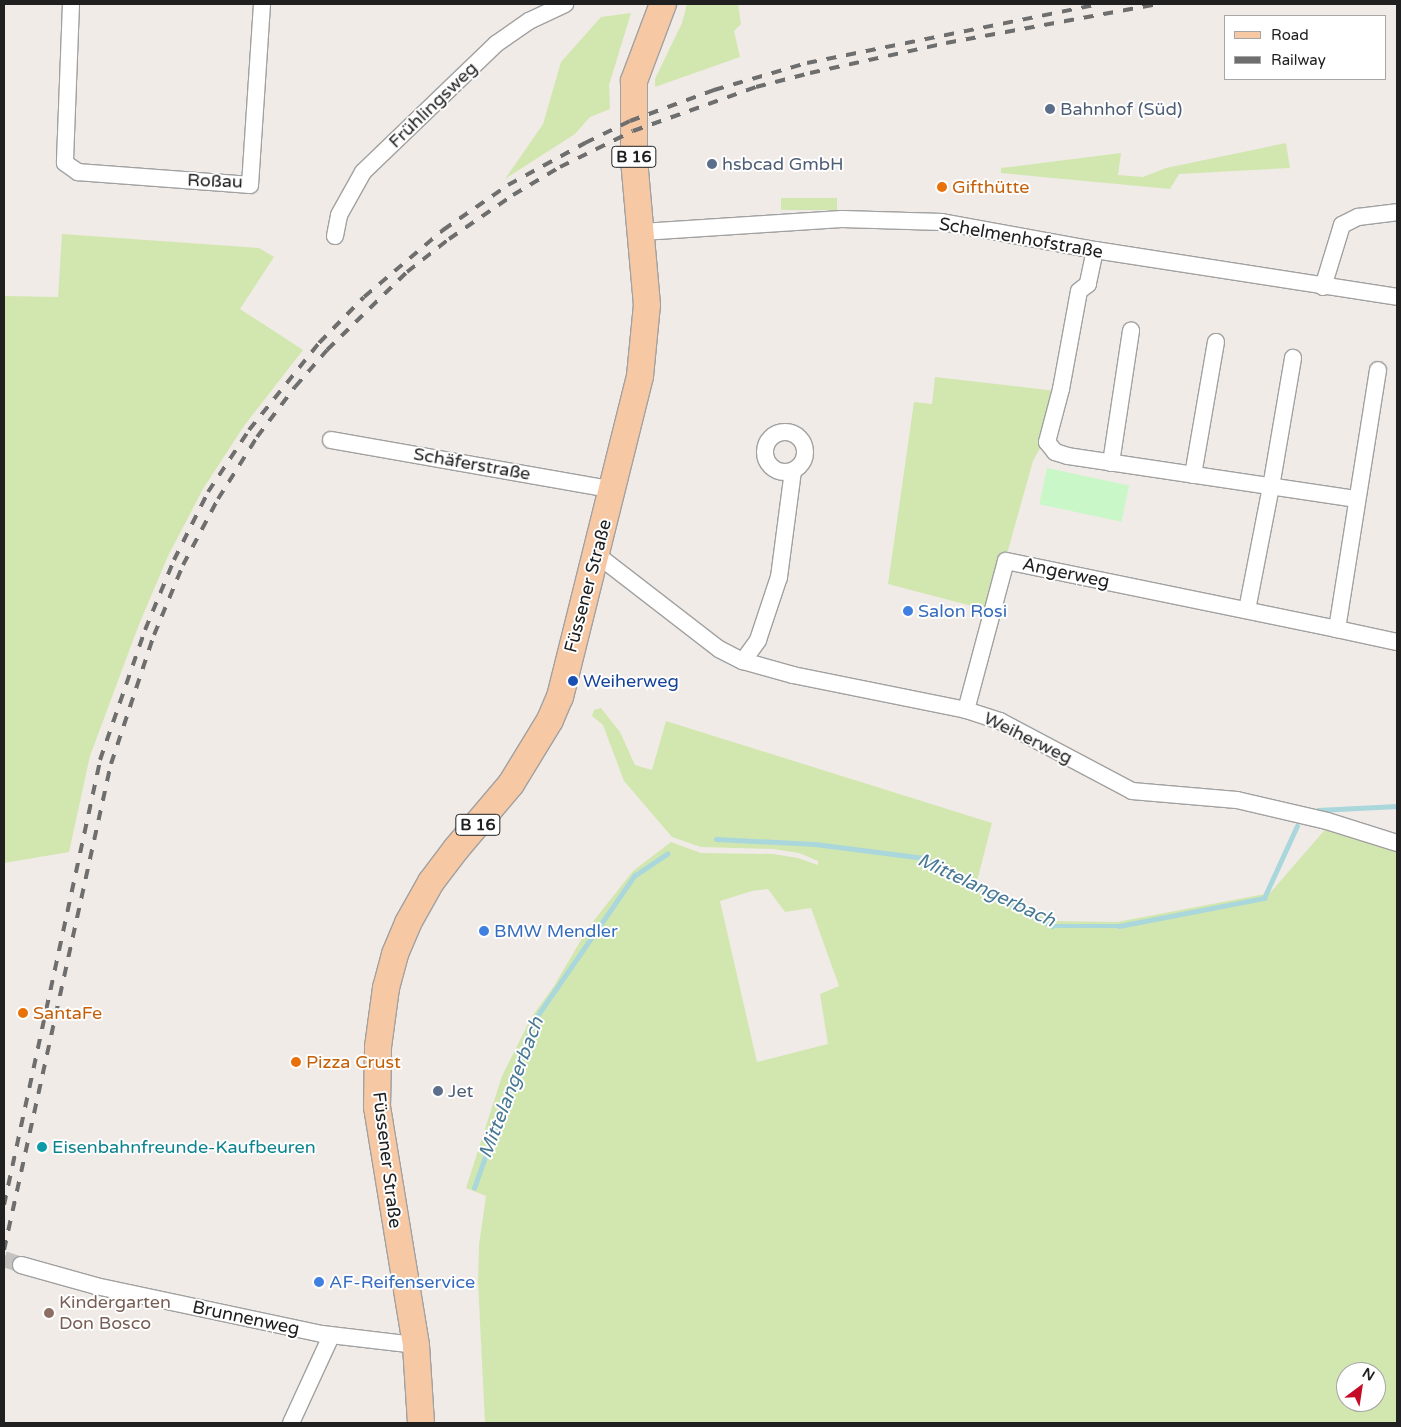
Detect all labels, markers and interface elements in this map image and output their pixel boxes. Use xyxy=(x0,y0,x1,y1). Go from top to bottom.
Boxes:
legend xyxy=(1224,15,1386,80)
text: Road xyxy=(1271,26,1309,44)
text: Railway xyxy=(1271,51,1326,69)
street label: Frühlingsweg xyxy=(384,57,482,153)
place label: Bahnhof (Süd) xyxy=(1060,98,1182,120)
marker: Bahnhof (Süd) xyxy=(1044,103,1056,115)
road number: B 16 xyxy=(610,144,658,170)
place label: hsbcad GmbH xyxy=(722,153,844,175)
marker: hsbcad GmbH xyxy=(706,158,718,170)
street label: Roßau xyxy=(187,169,243,193)
place label: Gifthütte xyxy=(952,176,1029,198)
marker: Gifthütte xyxy=(936,181,948,193)
street label: Schelmenhofstraße xyxy=(937,213,1105,263)
street label: Schäferstraße xyxy=(412,443,532,485)
street label: Füssener Straße xyxy=(560,517,616,655)
street label: Angerweg xyxy=(1021,553,1111,593)
place label: Salon Rosi xyxy=(918,600,1007,622)
marker: Salon Rosi xyxy=(902,605,914,617)
place label: Weiherweg xyxy=(583,670,679,692)
marker: Weiherweg xyxy=(567,675,579,687)
street label: Weiherweg xyxy=(980,707,1076,769)
road number: B 16 xyxy=(454,812,502,838)
water label: Mittelangerbach xyxy=(913,849,1059,933)
place label: BMW Mendler xyxy=(494,920,618,942)
marker: BMW Mendler xyxy=(478,925,490,937)
place label: SantaFe xyxy=(33,1002,102,1024)
marker: SantaFe xyxy=(17,1007,29,1019)
water label: Mittelangerbach xyxy=(475,1014,549,1162)
place label: Pizza Crust xyxy=(306,1051,401,1073)
marker: Pizza Crust xyxy=(290,1056,302,1068)
place label: Jet xyxy=(448,1080,473,1102)
marker: Jet xyxy=(432,1085,444,1097)
street label: Füssener Straße xyxy=(368,1091,406,1229)
place label: Eisenbahnfreunde-Kaufbeuren xyxy=(52,1136,316,1158)
marker: Eisenbahnfreunde-Kaufbeuren xyxy=(36,1141,48,1153)
place label: AF-Reifenservice xyxy=(329,1271,475,1293)
marker: AF-Reifenservice xyxy=(313,1276,325,1288)
place label: Kindergarten Don Bosco xyxy=(59,1292,171,1335)
street label: Brunnenweg xyxy=(191,1296,301,1340)
marker: Kindergarten Don Bosco xyxy=(43,1307,55,1319)
north arrow xyxy=(1336,1362,1386,1412)
text: N xyxy=(1359,1364,1378,1385)

